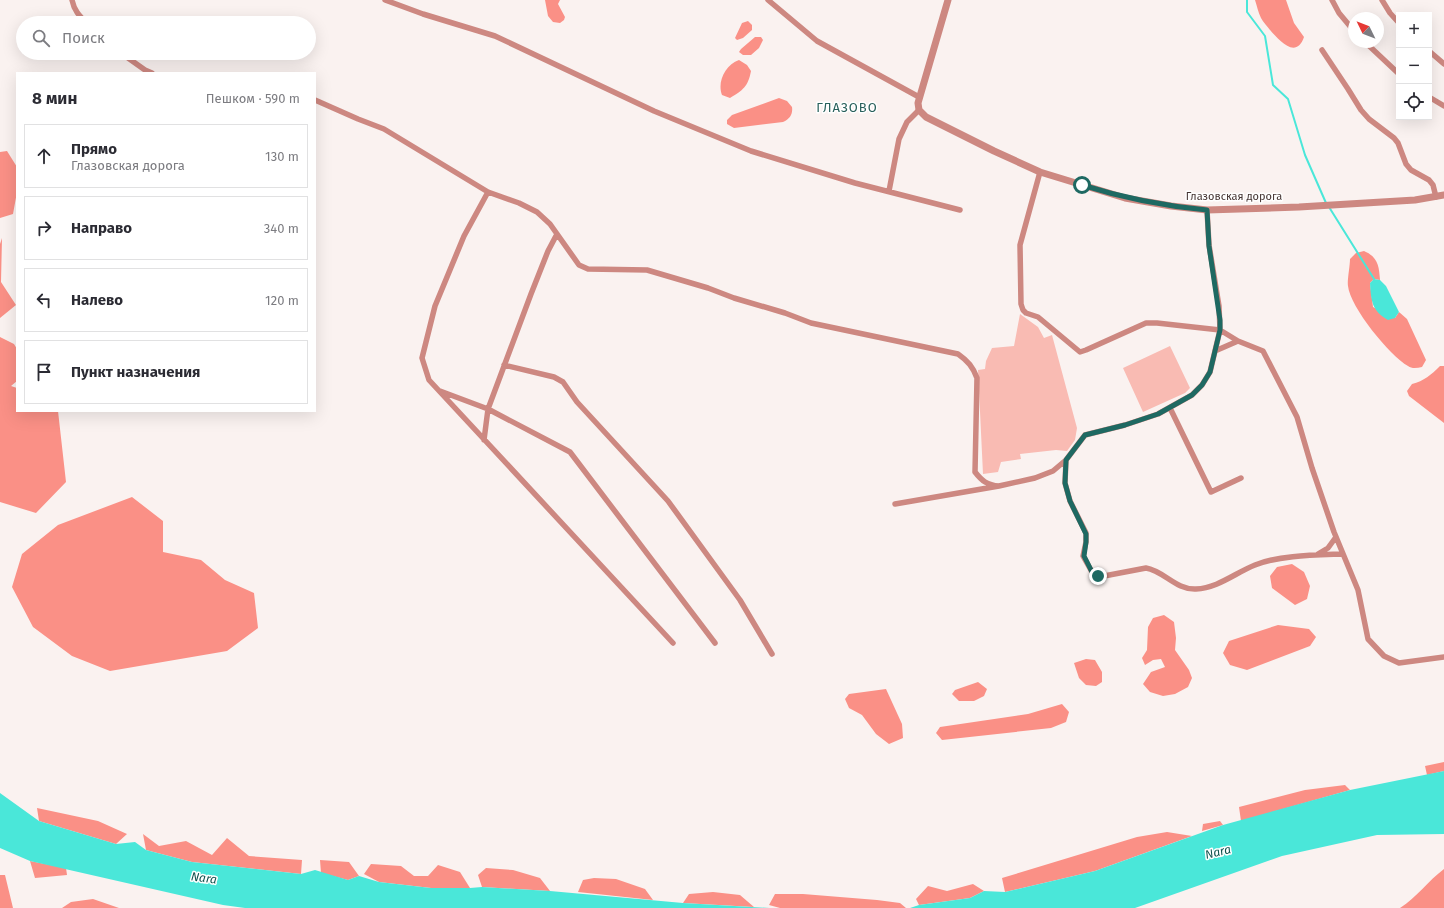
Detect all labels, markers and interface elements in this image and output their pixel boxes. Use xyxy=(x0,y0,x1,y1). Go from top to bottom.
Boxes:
north arrow xyxy=(1348,12,1384,48)
map controls xyxy=(1396,12,1432,120)
button: + xyxy=(1396,12,1432,48)
search box xyxy=(16,16,316,60)
icon: search xyxy=(30,27,52,49)
text: Поиск xyxy=(62,29,105,47)
button: − xyxy=(1396,48,1432,84)
button: locate xyxy=(1396,84,1432,120)
text: 8 мин xyxy=(32,88,77,109)
text: Пешком · 590 m xyxy=(206,91,300,106)
district label: ГЛАЗОВО xyxy=(816,100,878,115)
text: Прямо xyxy=(71,140,117,158)
icon: ahead xyxy=(33,145,55,167)
text: 130 m xyxy=(265,149,299,164)
text: Глазовская дорога xyxy=(71,158,185,173)
route start xyxy=(1073,176,1091,194)
street label: Глазовская дорога xyxy=(1186,190,1282,203)
icon: right xyxy=(33,217,55,239)
text: Направо xyxy=(71,219,132,237)
text: 340 m xyxy=(264,221,299,236)
icon: left xyxy=(33,289,55,311)
text: Налево xyxy=(71,291,123,309)
text: 120 m xyxy=(265,293,299,308)
icon: arrive xyxy=(33,361,55,383)
text: Пункт назначения xyxy=(71,363,200,381)
route end xyxy=(1089,567,1107,585)
water label: Nara xyxy=(1204,842,1232,862)
water label: Nara xyxy=(190,869,218,887)

